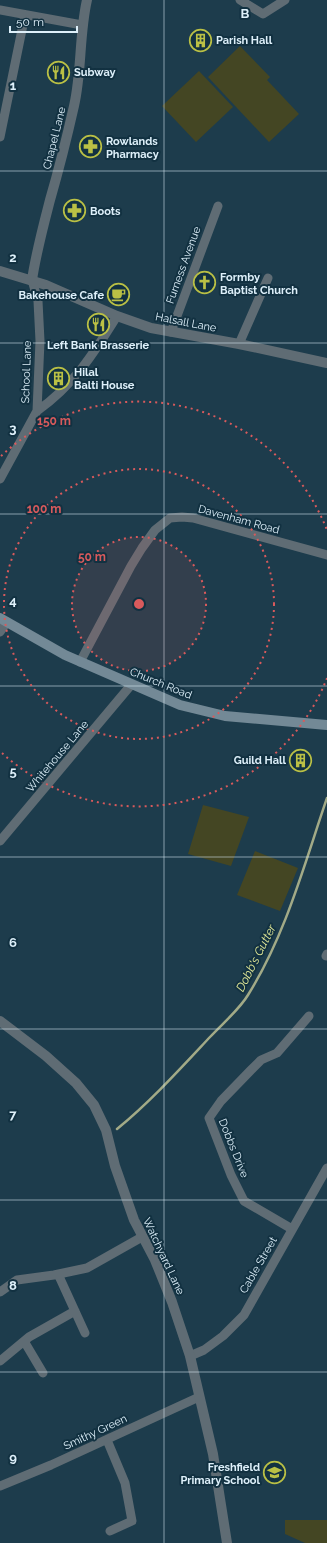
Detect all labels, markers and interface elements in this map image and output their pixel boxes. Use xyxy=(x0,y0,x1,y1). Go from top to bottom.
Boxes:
text: B xyxy=(241,6,250,21)
scale bar xyxy=(10,8,77,34)
text: 50 m xyxy=(16,15,44,29)
building icon: Parish Hall xyxy=(188,27,214,53)
place label: Parish Hall xyxy=(216,34,273,47)
restaurant icon: Subway xyxy=(45,59,71,85)
place label: Subway xyxy=(74,66,116,79)
text: 1 xyxy=(10,78,17,93)
street label: Chapel Lane xyxy=(40,105,69,171)
pharmacy icon: Rowlands Pharmacy xyxy=(77,134,103,160)
place label: Rowlands Pharmacy xyxy=(106,135,159,161)
pharmacy icon: Boots xyxy=(61,198,87,224)
place label: Boots xyxy=(90,205,121,218)
street label: Furness Avenue xyxy=(163,224,204,305)
text: 2 xyxy=(9,250,17,265)
church icon: Formby Baptist Church xyxy=(191,270,217,296)
place label: Formby Baptist Church xyxy=(220,271,298,297)
cafe icon: Bakehouse Cafe xyxy=(106,282,132,308)
place label: Bakehouse Cafe xyxy=(19,289,104,302)
street label: Halsall Lane xyxy=(154,310,218,335)
restaurant icon: Left Bank Brasserie xyxy=(85,312,111,338)
place label: Left Bank Brasserie xyxy=(47,339,150,352)
street label: School Lane xyxy=(19,340,34,404)
building icon: Hilal Balti House xyxy=(46,365,72,391)
place label: Hilal Balti House xyxy=(74,366,135,392)
text: 150 m xyxy=(37,414,71,428)
text: 3 xyxy=(9,421,17,436)
text: 100 m xyxy=(27,502,61,516)
street label: Davenham Road xyxy=(197,502,281,537)
text: 50 m xyxy=(78,550,106,564)
text: 4 xyxy=(9,593,17,608)
centre of rings xyxy=(132,597,146,611)
street label: Church Road xyxy=(128,665,194,702)
street label: Whitehouse Lane xyxy=(24,717,92,795)
building icon: Guild Hall xyxy=(288,747,314,773)
place label: Guild Hall xyxy=(234,754,287,767)
text: 5 xyxy=(9,764,17,779)
water label: Dobb's Gutter xyxy=(233,921,279,994)
text: 6 xyxy=(9,935,17,950)
text: 7 xyxy=(9,1107,17,1122)
street label: Dobbs Drive xyxy=(216,1117,251,1180)
street label: Watchyard Lane xyxy=(140,1216,187,1297)
street label: Cable Street xyxy=(237,1234,280,1296)
text: 8 xyxy=(9,1278,17,1293)
street label: Smithy Green xyxy=(61,1412,129,1453)
text: 9 xyxy=(9,1450,17,1465)
school or university icon: Freshfield Primary School xyxy=(262,1460,288,1486)
place label: Freshfield Primary School xyxy=(180,1461,260,1487)

